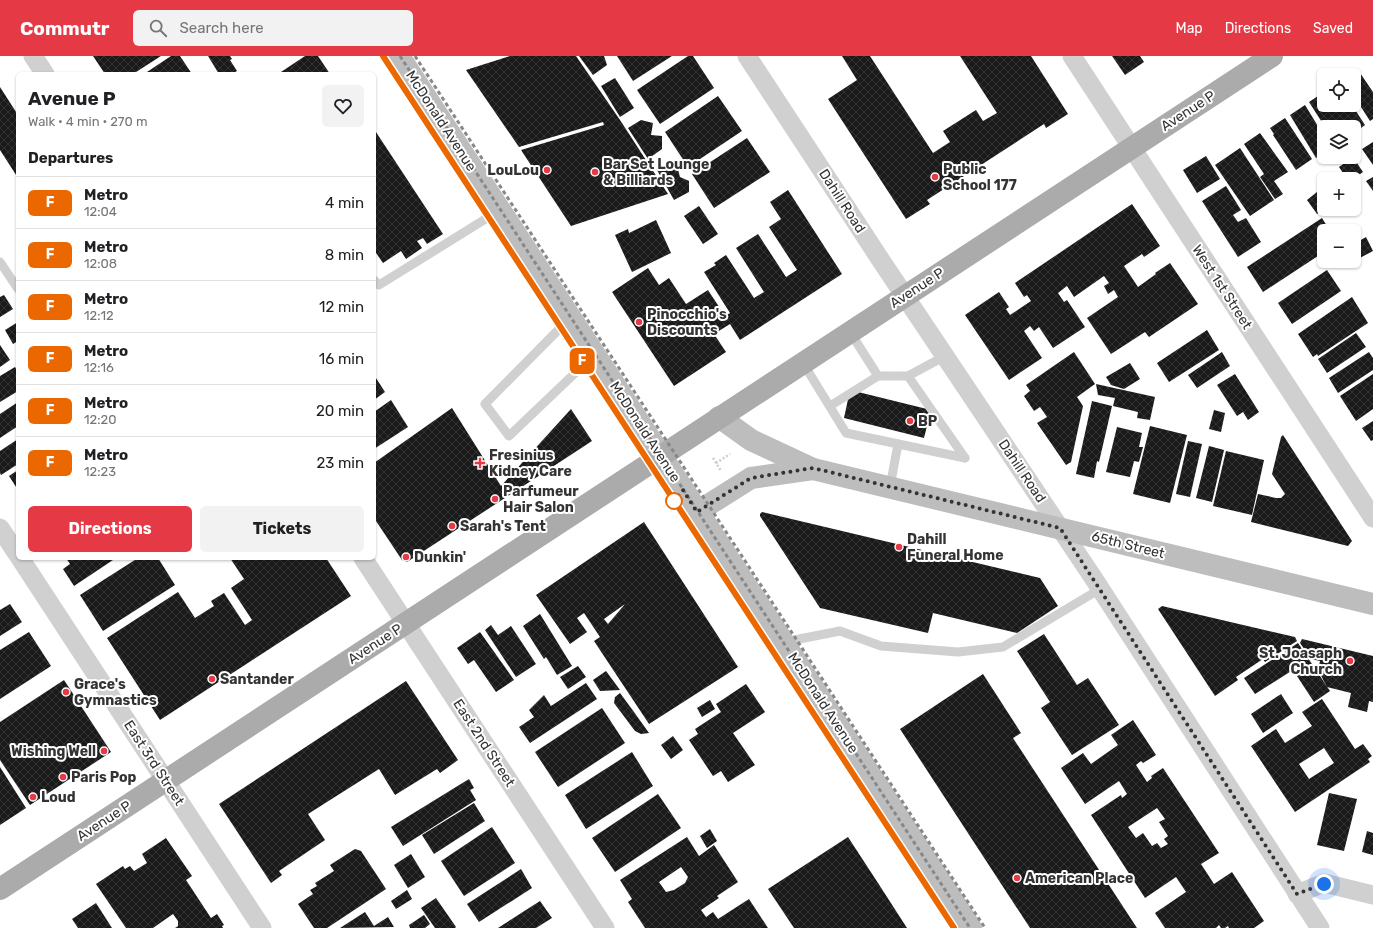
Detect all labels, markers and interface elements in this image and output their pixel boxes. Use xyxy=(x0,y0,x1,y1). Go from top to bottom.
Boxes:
search box xyxy=(133,10,413,46)
text: Commutr xyxy=(20,17,109,40)
icon: search xyxy=(147,17,169,39)
text: Search here xyxy=(179,19,264,37)
text: Map xyxy=(1176,20,1203,37)
text: Directions xyxy=(1225,20,1291,37)
text: Saved xyxy=(1313,20,1353,37)
street label: McDonald Avenue xyxy=(402,67,480,175)
map controls xyxy=(1317,68,1361,268)
button: locate xyxy=(1317,68,1361,112)
button: heart xyxy=(322,85,364,127)
text: Avenue P xyxy=(28,87,116,110)
street label: Avenue P xyxy=(1158,87,1218,135)
text: Walk · 4 min · 270 m xyxy=(28,114,148,129)
button: layers xyxy=(1317,120,1361,164)
text: Departures xyxy=(28,149,113,167)
place label: Bar Set Lounge & Billiards xyxy=(603,156,709,189)
place label: Public School 177 xyxy=(943,161,1017,194)
place label: LouLou xyxy=(487,162,539,179)
marker: LouLou xyxy=(542,165,552,175)
street label: Dahill Road xyxy=(815,166,869,236)
marker: Bar Set Lounge & Billiards xyxy=(590,167,600,177)
marker: Public School 177 xyxy=(930,172,940,182)
button: + xyxy=(1317,172,1361,216)
text: Metro xyxy=(84,186,128,204)
text: F xyxy=(46,194,54,211)
text: 4 min xyxy=(325,194,364,212)
text: 12:04 xyxy=(84,204,117,219)
button: − xyxy=(1317,224,1361,268)
text: Metro xyxy=(84,238,128,256)
street label: West 1st Street xyxy=(1188,242,1256,333)
text: F xyxy=(46,246,54,263)
text: 8 min xyxy=(325,246,364,264)
text: 12:08 xyxy=(84,256,117,271)
street label: Avenue P xyxy=(887,264,947,312)
text: Metro xyxy=(84,290,128,308)
text: F xyxy=(46,298,54,315)
text: 12 min xyxy=(319,298,364,316)
place label: Pinocchio's Discounts xyxy=(647,306,727,339)
text: 12:12 xyxy=(84,308,114,323)
marker: Pinocchio's Discounts xyxy=(634,317,644,327)
text: Metro xyxy=(84,342,128,360)
line badge: F xyxy=(569,348,595,374)
text: F xyxy=(46,350,54,367)
text: 16 min xyxy=(319,350,364,368)
text: F xyxy=(578,352,586,369)
text: 12:16 xyxy=(84,360,114,375)
street label: McDonald Avenue xyxy=(606,378,684,486)
text: Metro xyxy=(84,394,128,412)
text: F xyxy=(46,402,54,419)
text: 20 min xyxy=(316,402,364,420)
text: 12:20 xyxy=(84,412,116,427)
place label: BP xyxy=(918,413,938,430)
marker: BP xyxy=(905,416,915,426)
street label: Dahill Road xyxy=(995,436,1049,506)
text: Metro xyxy=(84,446,128,464)
place label: Fresinius Kidney Care xyxy=(489,447,572,480)
text: F xyxy=(46,454,54,471)
text: 23 min xyxy=(316,454,364,472)
marker: Fresinius Kidney Care xyxy=(474,457,486,469)
text: 12:23 xyxy=(84,464,116,479)
place label: Parfumeur Hair Salon xyxy=(503,483,579,516)
unlabelled marker xyxy=(665,492,683,510)
marker: Parfumeur Hair Salon xyxy=(490,494,500,504)
button: Directions xyxy=(28,506,192,552)
button: Tickets xyxy=(200,506,364,552)
place label: Sarah's Tent xyxy=(460,518,546,535)
marker: Sarah's Tent xyxy=(447,521,457,531)
street label: 65th Street xyxy=(1090,528,1167,562)
place label: Dahill Funeral Home xyxy=(907,531,1003,564)
marker: Dahill Funeral Home xyxy=(894,542,904,552)
place label: Dunkin' xyxy=(414,549,466,566)
marker: Dunkin' xyxy=(401,552,411,562)
street label: Avenue P xyxy=(345,620,405,668)
place label: St. Joasaph Church xyxy=(1259,645,1342,678)
street label: McDonald Avenue xyxy=(784,649,862,757)
marker: St. Joasaph Church xyxy=(1345,656,1355,666)
place label: Santander xyxy=(220,671,294,688)
marker: Santander xyxy=(207,674,217,684)
place label: Grace's Gymnastics xyxy=(74,676,157,709)
marker: Grace's Gymnastics xyxy=(61,687,71,697)
street label: East 2nd Street xyxy=(449,696,519,790)
street label: East 3rd Street xyxy=(120,717,188,809)
place label: Wishing Well xyxy=(11,743,96,760)
marker: Wishing Well xyxy=(99,746,109,756)
place label: Paris Pop xyxy=(71,769,137,786)
marker: Paris Pop xyxy=(58,772,68,782)
place label: Loud xyxy=(41,789,76,806)
marker: Loud xyxy=(28,792,38,802)
street label: Avenue P xyxy=(74,797,134,845)
place label: American Place xyxy=(1025,870,1133,887)
marker: American Place xyxy=(1012,873,1022,883)
your location xyxy=(1314,874,1334,894)

